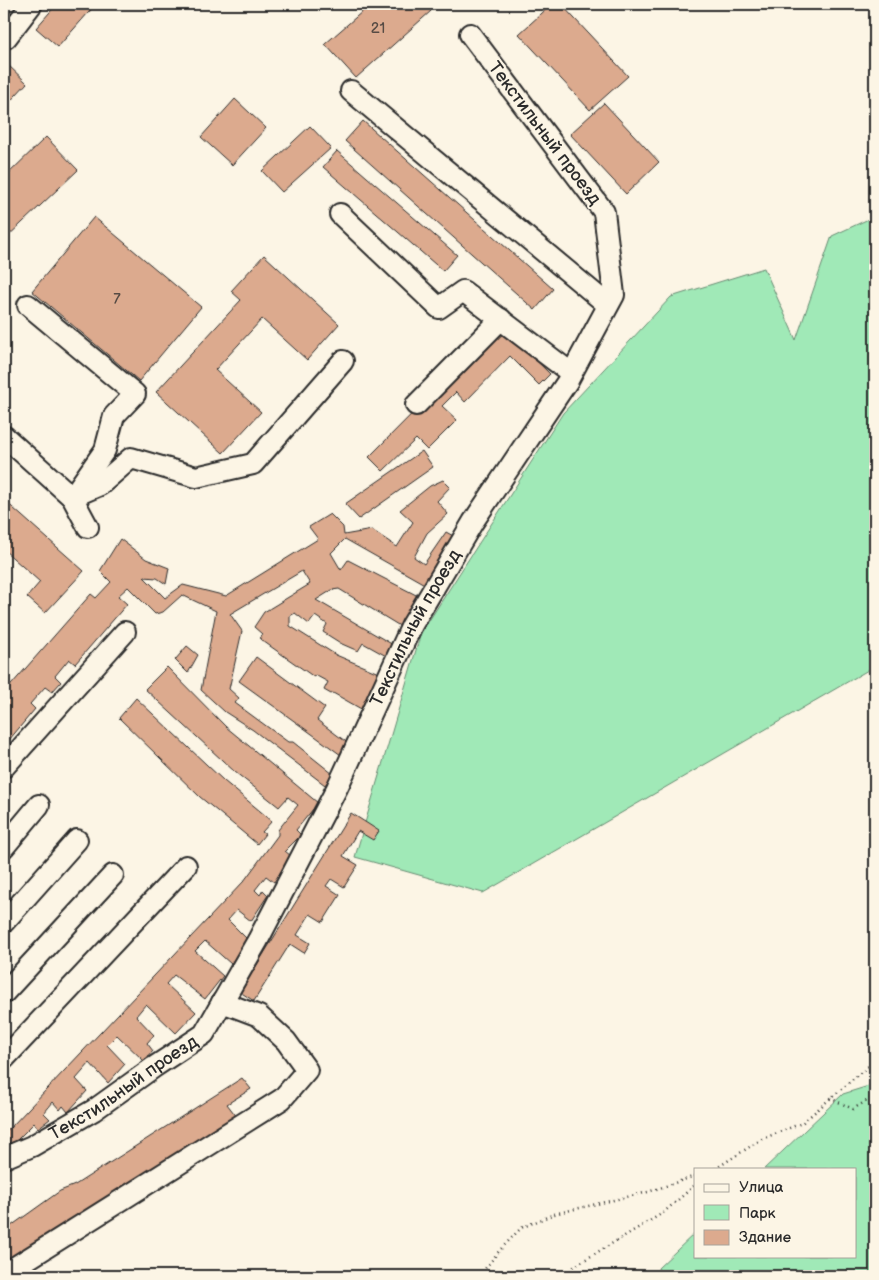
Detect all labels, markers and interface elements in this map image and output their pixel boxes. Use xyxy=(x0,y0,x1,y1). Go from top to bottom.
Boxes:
house number: 21 xyxy=(371,19,385,38)
street label: Текстильный проезд xyxy=(484,57,605,209)
house number: 7 xyxy=(113,290,121,309)
street label: Текстильный проезд xyxy=(366,546,465,710)
street label: Текстильный проезд xyxy=(46,1031,202,1145)
legend xyxy=(694,1168,856,1258)
text: Улица xyxy=(739,1178,784,1197)
text: Парк xyxy=(739,1204,776,1223)
text: Здание xyxy=(739,1228,791,1247)

